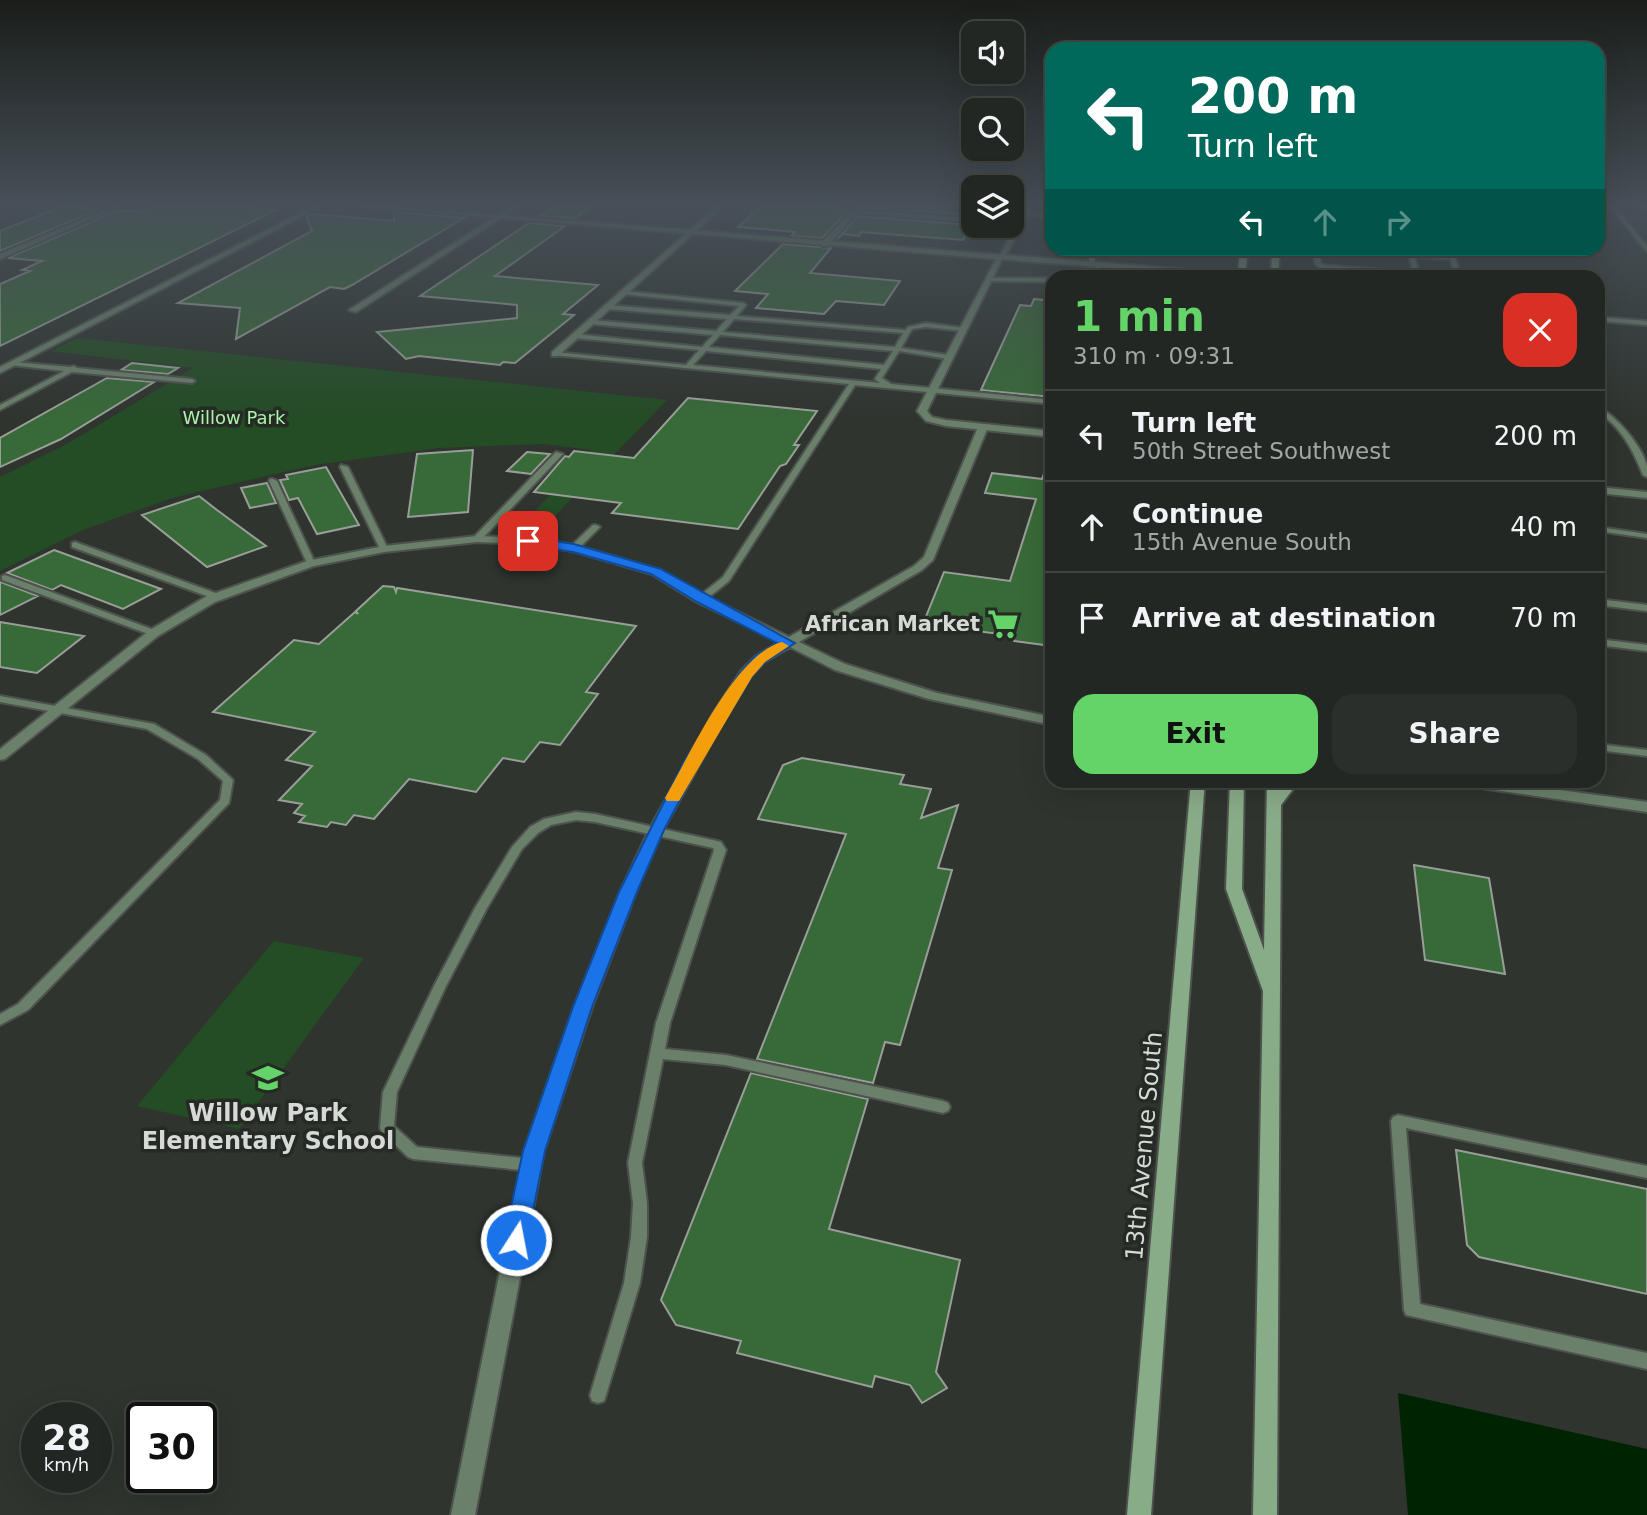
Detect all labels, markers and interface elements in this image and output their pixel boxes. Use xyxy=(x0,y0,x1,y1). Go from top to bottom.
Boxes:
map controls xyxy=(961,21,1024,238)
button: sound xyxy=(961,21,1024,84)
text: 200 m xyxy=(1188,68,1358,125)
icon: left xyxy=(1073,70,1164,161)
button: search xyxy=(961,98,1024,161)
text: Turn left xyxy=(1188,127,1318,165)
button: layers xyxy=(961,175,1024,238)
icon: left xyxy=(1233,203,1271,241)
icon: ahead xyxy=(1306,203,1344,241)
icon: right xyxy=(1379,203,1417,241)
text: 1 min xyxy=(1073,292,1205,341)
button: close xyxy=(1503,293,1577,367)
text: 310 m · 09:31 xyxy=(1073,343,1235,369)
park label: Willow Park xyxy=(183,407,286,428)
text: Turn left xyxy=(1132,408,1256,438)
icon: left xyxy=(1073,417,1111,455)
text: 200 m xyxy=(1494,421,1577,451)
text: 50th Street Southwest xyxy=(1132,438,1390,464)
text: Continue xyxy=(1132,499,1263,529)
icon: ahead xyxy=(1073,508,1111,546)
pin xyxy=(498,511,558,571)
text: 40 m xyxy=(1510,512,1577,542)
icon: arrive xyxy=(509,522,547,560)
text: 15th Avenue South xyxy=(1132,529,1352,555)
icon: arrive xyxy=(1073,599,1111,637)
text: Arrive at destination xyxy=(1132,603,1436,633)
text: 70 m xyxy=(1510,603,1577,633)
supermarket icon: African Market xyxy=(986,607,1020,641)
place label: African Market xyxy=(805,612,980,636)
button: Exit xyxy=(1073,694,1318,774)
button: Share xyxy=(1332,694,1577,774)
street label: 13th Avenue South xyxy=(1120,1031,1168,1261)
school or university icon: Willow Park Elementary School xyxy=(251,1061,285,1095)
place label: Willow Park Elementary School xyxy=(142,1099,394,1155)
position arrow xyxy=(479,1203,553,1277)
speed limit sign: 30 xyxy=(126,1402,217,1493)
text: 28 xyxy=(42,1418,91,1458)
text: km/h xyxy=(44,1454,89,1475)

